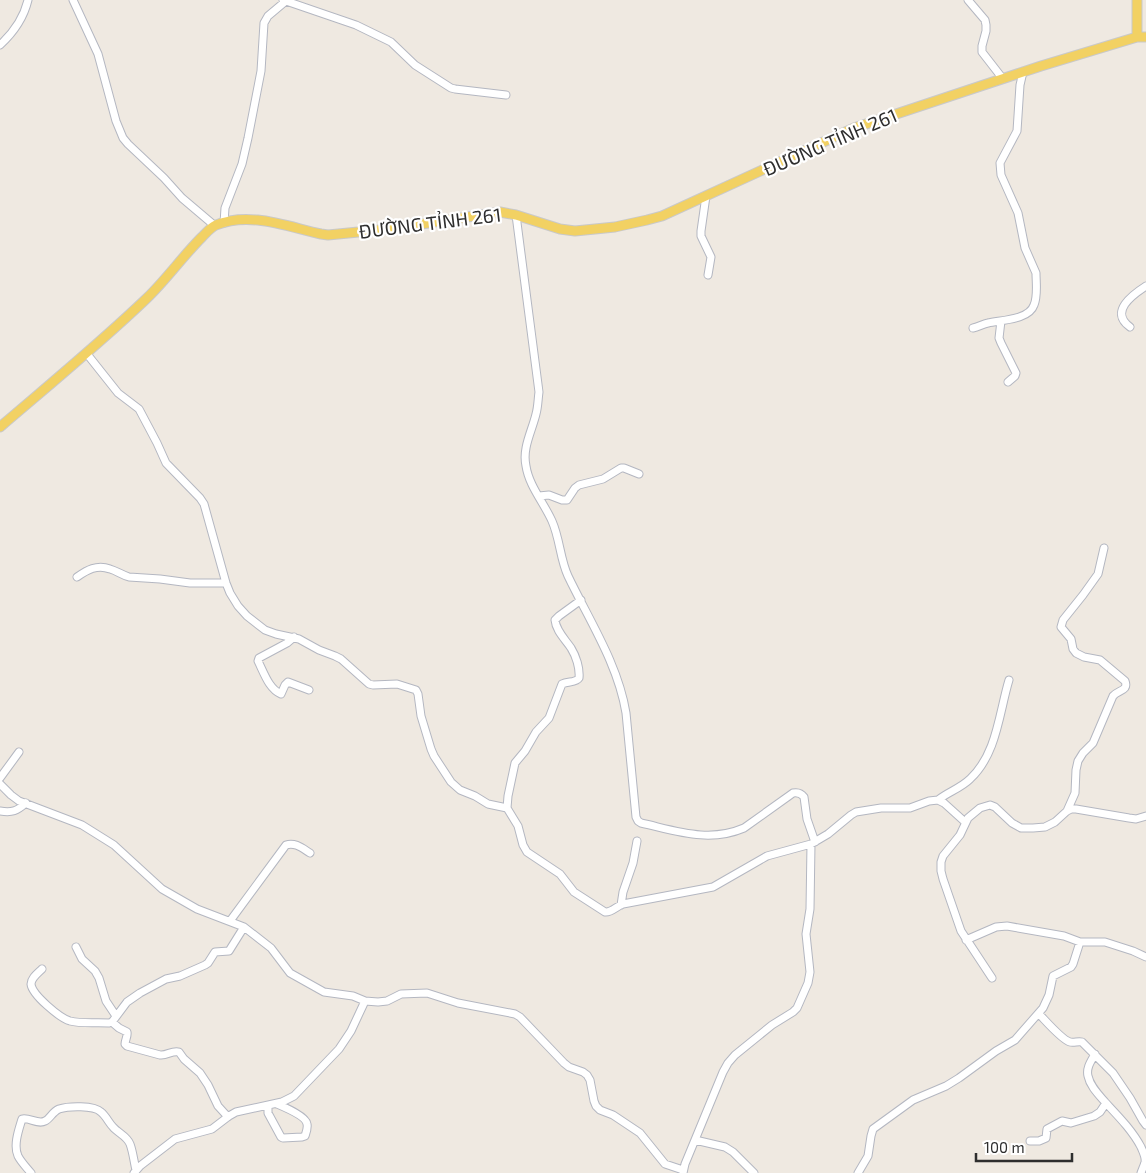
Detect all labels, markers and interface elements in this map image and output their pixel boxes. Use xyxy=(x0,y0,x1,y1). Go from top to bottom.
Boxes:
street label: ĐƯỜNG TỈNH 261 xyxy=(759,102,900,180)
street label: ĐƯỜNG TỈNH 261 xyxy=(357,201,502,243)
scale bar xyxy=(976,1130,1072,1162)
text: 100 m xyxy=(984,1138,1025,1156)

